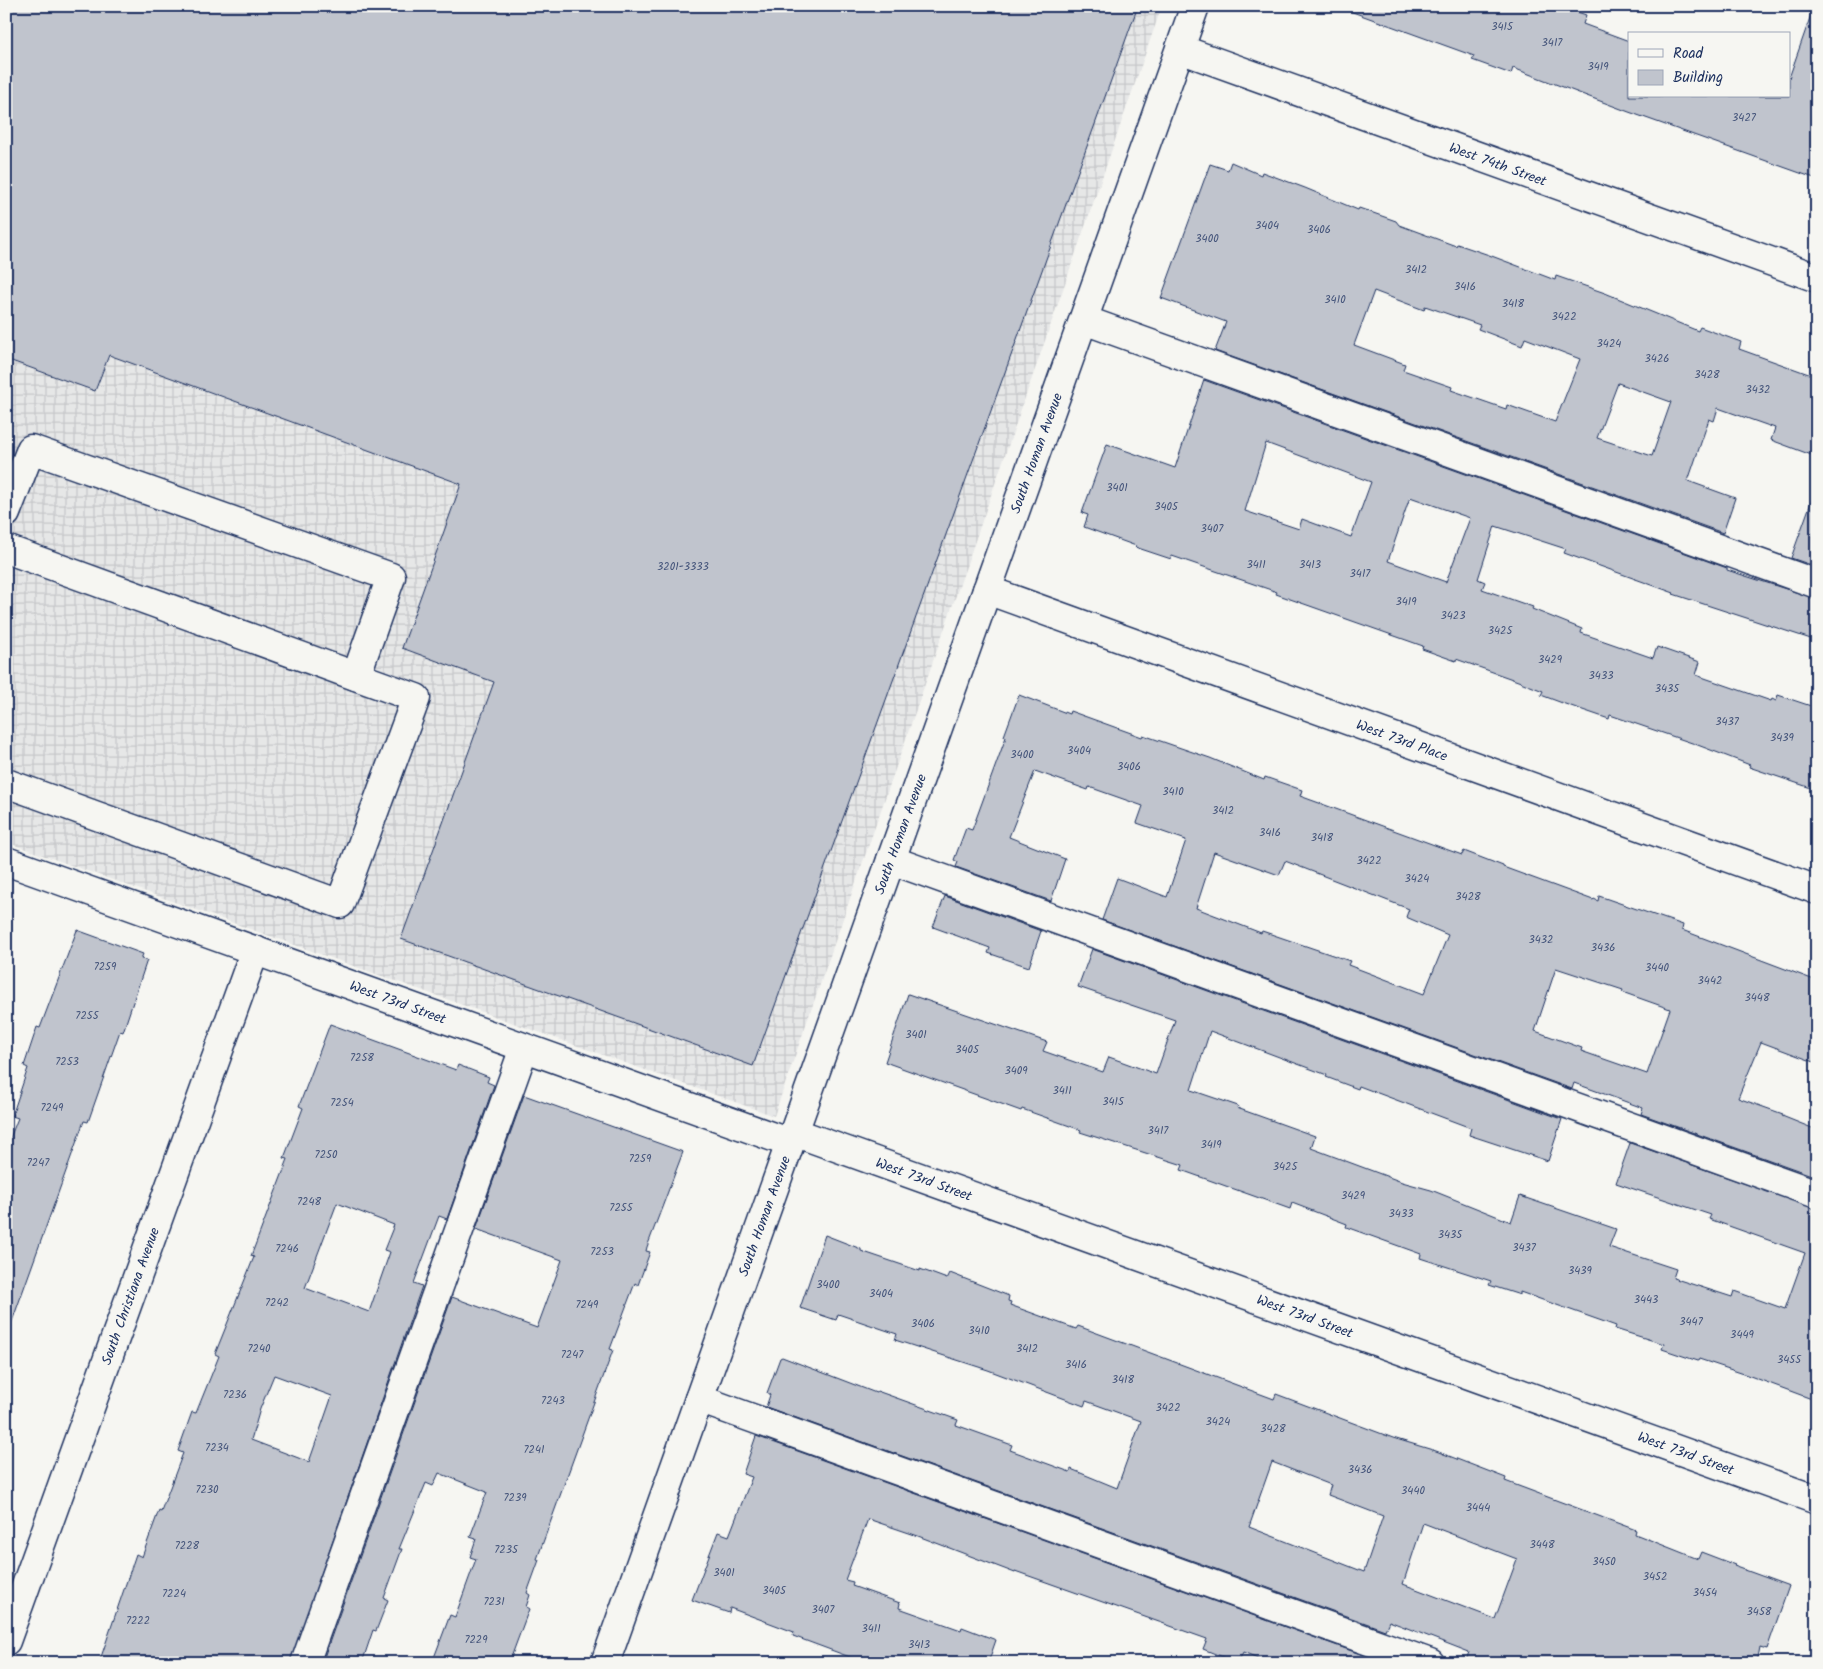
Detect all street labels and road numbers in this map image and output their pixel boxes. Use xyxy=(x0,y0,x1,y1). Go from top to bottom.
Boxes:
street label: West 74th Street xyxy=(1446,137,1550,193)
street label: South Homan Avenue xyxy=(1005,389,1069,517)
street label: West 73rd Place xyxy=(1353,714,1451,768)
street label: South Homan Avenue xyxy=(869,770,933,898)
street label: West 73rd Street xyxy=(346,975,450,1031)
street label: South Homan Avenue xyxy=(733,1152,797,1280)
street label: West 73rd Street xyxy=(872,1152,976,1208)
street label: South Christiana Avenue xyxy=(96,1224,166,1368)
street label: West 73rd Street xyxy=(1253,1289,1357,1345)
street label: West 73rd Street xyxy=(1634,1426,1738,1482)

